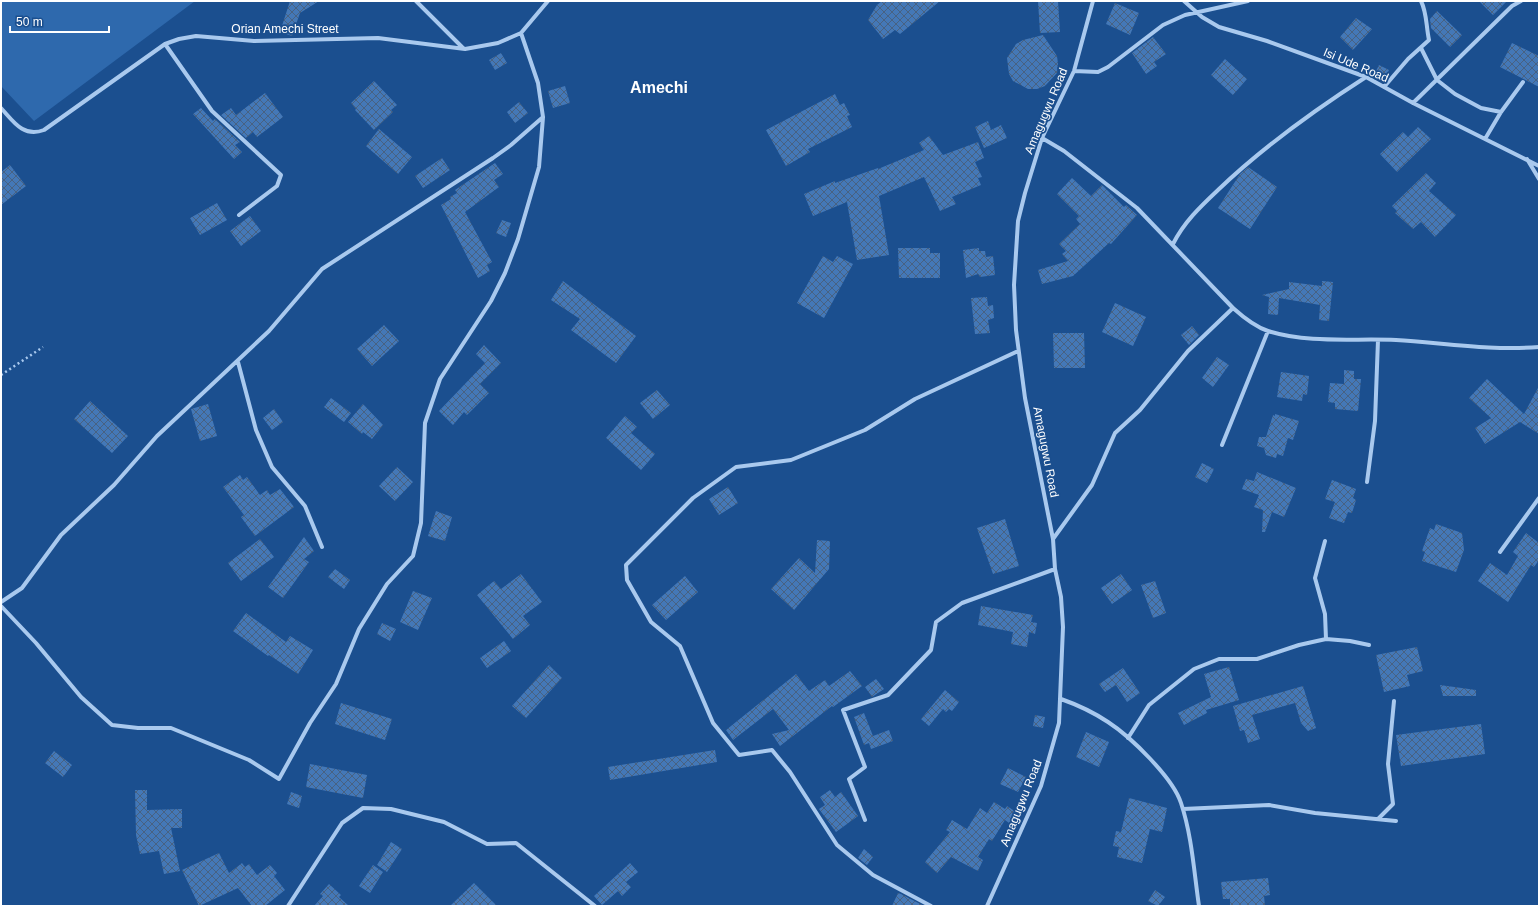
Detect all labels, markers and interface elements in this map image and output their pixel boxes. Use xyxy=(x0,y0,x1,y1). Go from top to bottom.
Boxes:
scale bar xyxy=(10,8,109,34)
text: 50 m xyxy=(16,15,43,29)
street label: Orian Amechi Street xyxy=(231,22,339,36)
street label: Isi Ude Road xyxy=(1321,45,1391,85)
street label: Amagugwu Road xyxy=(1022,66,1070,156)
district label: Amechi xyxy=(630,79,688,96)
street label: Amagugwu Road xyxy=(1030,405,1062,499)
street label: Amagugwu Road xyxy=(997,758,1045,848)

